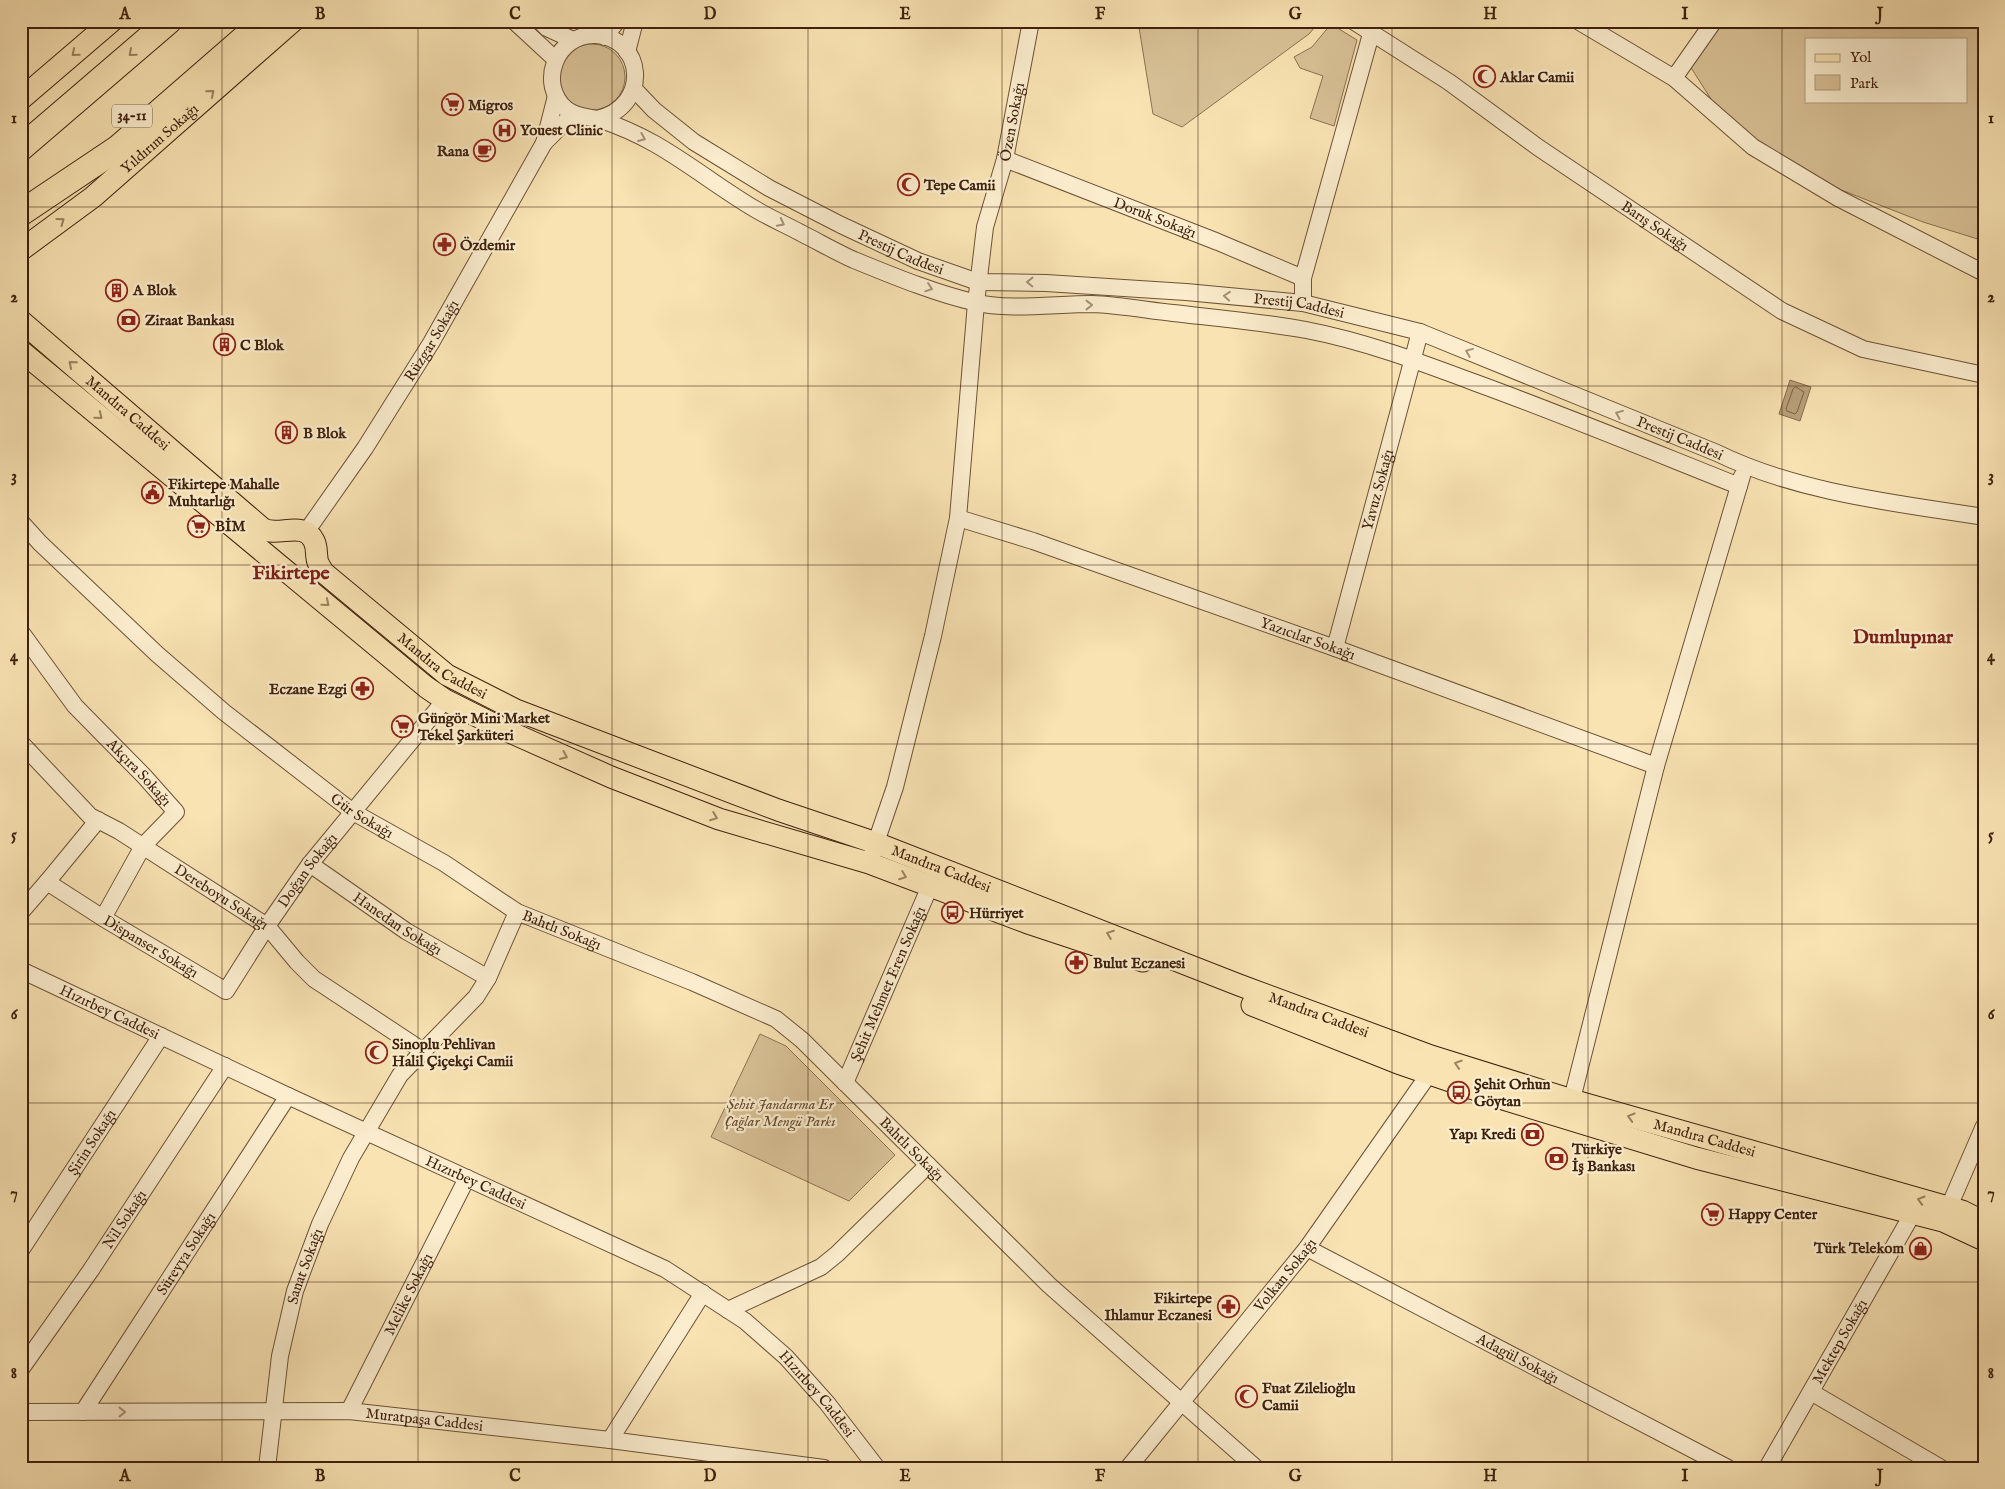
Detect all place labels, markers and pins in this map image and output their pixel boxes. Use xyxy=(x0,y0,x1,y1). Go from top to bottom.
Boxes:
mosque icon: Aklar Camii xyxy=(1472,65,1496,89)
place label: Aklar Camii xyxy=(1499,68,1574,87)
supermarket icon: Migros xyxy=(440,93,464,117)
place label: Migros xyxy=(468,96,514,115)
hospital icon: Youest Clinic xyxy=(492,118,516,142)
place label: Youest Clinic xyxy=(520,121,603,140)
cafe icon: Rana xyxy=(473,139,497,163)
place label: Rana xyxy=(437,142,470,161)
mosque icon: Tepe Camii xyxy=(896,173,920,197)
place label: Tepe Camii xyxy=(923,176,996,195)
pharmacy icon: Özdemir xyxy=(432,233,456,257)
place label: Özdemir xyxy=(460,236,516,255)
building icon: A Blok xyxy=(105,278,129,302)
place label: A Blok xyxy=(132,281,177,300)
bank icon: Ziraat Bankası xyxy=(117,308,141,332)
place label: Ziraat Bankası xyxy=(145,311,235,330)
building icon: C Blok xyxy=(212,333,236,357)
place label: C Blok xyxy=(240,336,285,355)
building icon: B Blok xyxy=(275,421,299,445)
place label: B Blok xyxy=(303,424,347,443)
place label: Fikirtepe Mahalle Muhtarlığı xyxy=(168,475,280,511)
public building icon: Fikirtepe Mahalle Muhtarlığı xyxy=(140,481,164,505)
supermarket icon: BİM xyxy=(187,514,211,538)
place label: BİM xyxy=(215,517,245,536)
pharmacy icon: Eczane Ezgi xyxy=(351,677,375,701)
place label: Eczane Ezgi xyxy=(269,680,347,699)
place label: Güngör Mini Market Tekel Şarküteri xyxy=(417,709,551,745)
supermarket icon: Güngör Mini Market Tekel Şarküteri xyxy=(390,715,414,739)
bus stop icon: Hürriyet xyxy=(941,901,965,925)
place label: Hürriyet xyxy=(969,904,1025,923)
pharmacy icon: Bulut Eczanesi xyxy=(1065,951,1089,975)
place label: Bulut Eczanesi xyxy=(1093,954,1185,973)
place label: Sinoplu Pehlivan Halil Çiçekçi Camii xyxy=(392,1035,513,1071)
mosque icon: Sinoplu Pehlivan Halil Çiçekçi Camii xyxy=(364,1041,388,1065)
place label: Şehit Orhun Göytan xyxy=(1474,1075,1551,1111)
bus stop icon: Şehit Orhun Göytan xyxy=(1446,1081,1470,1105)
bank icon: Yapı Kredi xyxy=(1520,1122,1544,1146)
place label: Yapı Kredi xyxy=(1449,1125,1516,1144)
place label: Türkiye İş Bankası xyxy=(1571,1140,1635,1176)
bank icon: Türkiye İş Bankası xyxy=(1544,1146,1568,1170)
supermarket icon: Happy Center xyxy=(1700,1202,1724,1226)
place label: Happy Center xyxy=(1728,1205,1818,1224)
shop icon: Türk Telekom xyxy=(1908,1236,1932,1260)
place label: Türk Telekom xyxy=(1813,1239,1904,1258)
place label: Fikirtepe Ihlamur Eczanesi xyxy=(1105,1289,1212,1325)
pharmacy icon: Fikirtepe Ihlamur Eczanesi xyxy=(1216,1295,1240,1319)
place label: Fuat Zilelioğlu Camii xyxy=(1262,1379,1356,1415)
mosque icon: Fuat Zilelioğlu Camii xyxy=(1234,1385,1258,1409)

